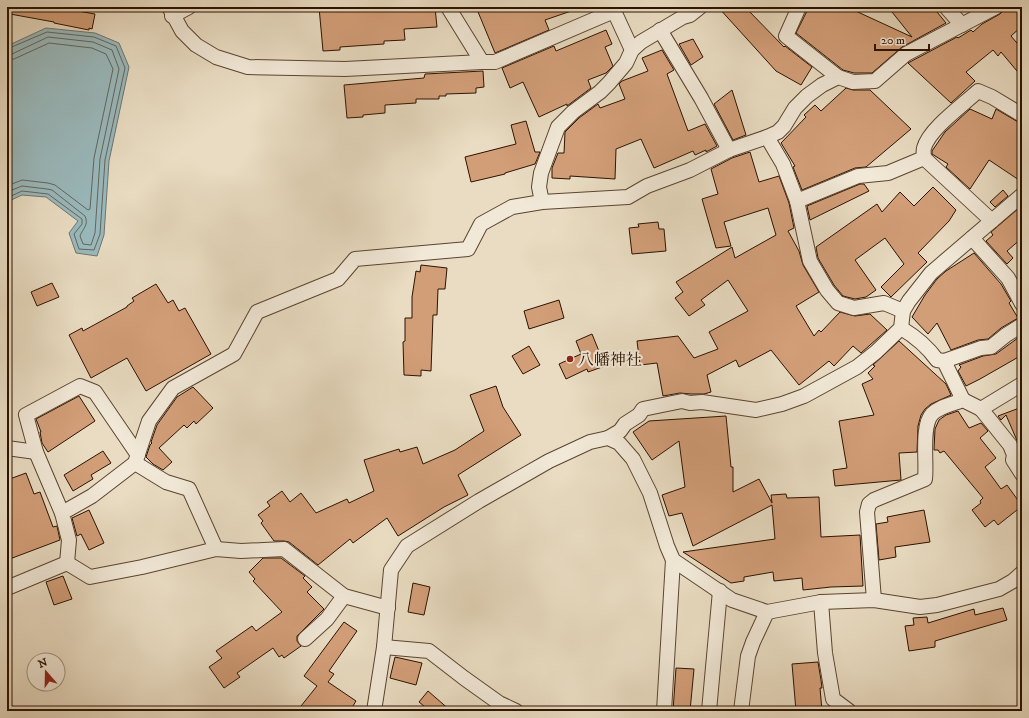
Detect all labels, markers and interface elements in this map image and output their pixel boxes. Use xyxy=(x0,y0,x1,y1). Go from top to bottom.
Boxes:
scale bar xyxy=(875,26,929,52)
text: 20 m xyxy=(881,33,905,48)
place label: 八幡神社 xyxy=(578,350,642,370)
marker: 八幡神社 xyxy=(565,354,575,364)
north arrow xyxy=(26,652,66,692)
text: N xyxy=(36,655,50,672)

